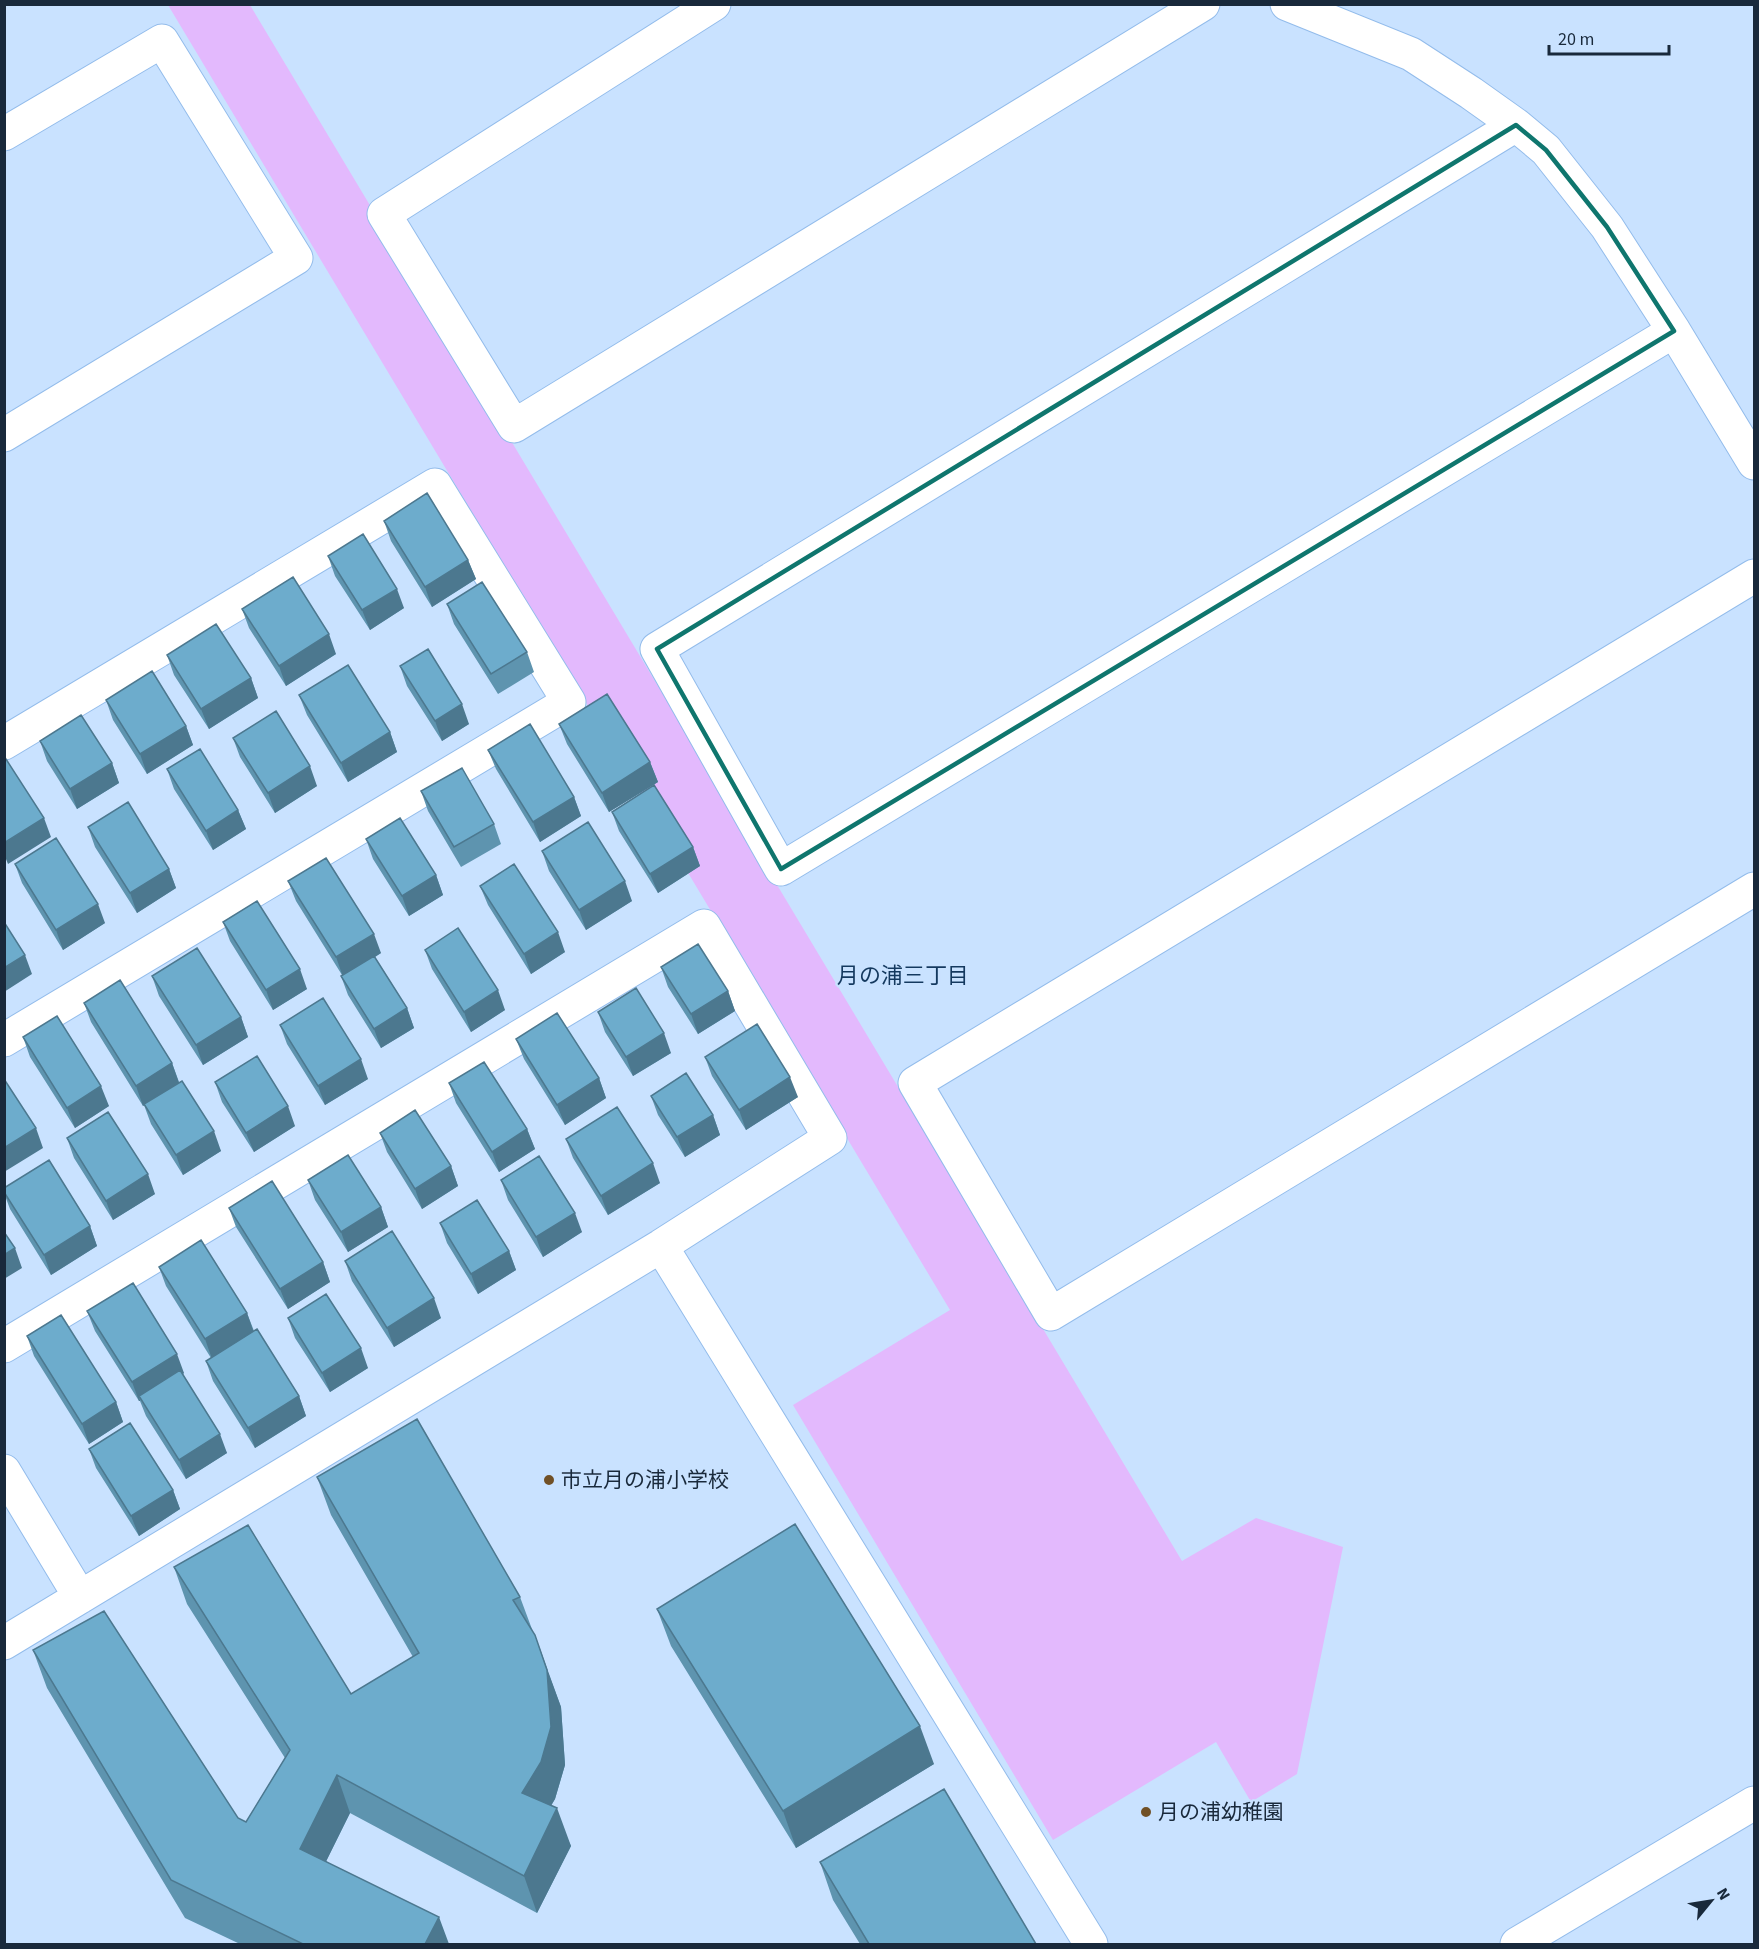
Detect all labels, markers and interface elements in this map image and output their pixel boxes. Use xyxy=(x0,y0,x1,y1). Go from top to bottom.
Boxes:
scale bar xyxy=(1549,18,1669,56)
text: 20 m xyxy=(1558,27,1594,52)
district label: 月の浦三丁目 xyxy=(837,960,969,992)
place label: 市立月の浦小学校 xyxy=(561,1465,729,1495)
marker: 市立月の浦小学校 xyxy=(542,1473,556,1487)
place label: 月の浦幼稚園 xyxy=(1158,1797,1284,1827)
marker: 月の浦幼稚園 xyxy=(1139,1805,1153,1819)
north arrow xyxy=(1681,1871,1741,1931)
text: N xyxy=(1711,1884,1735,1904)

